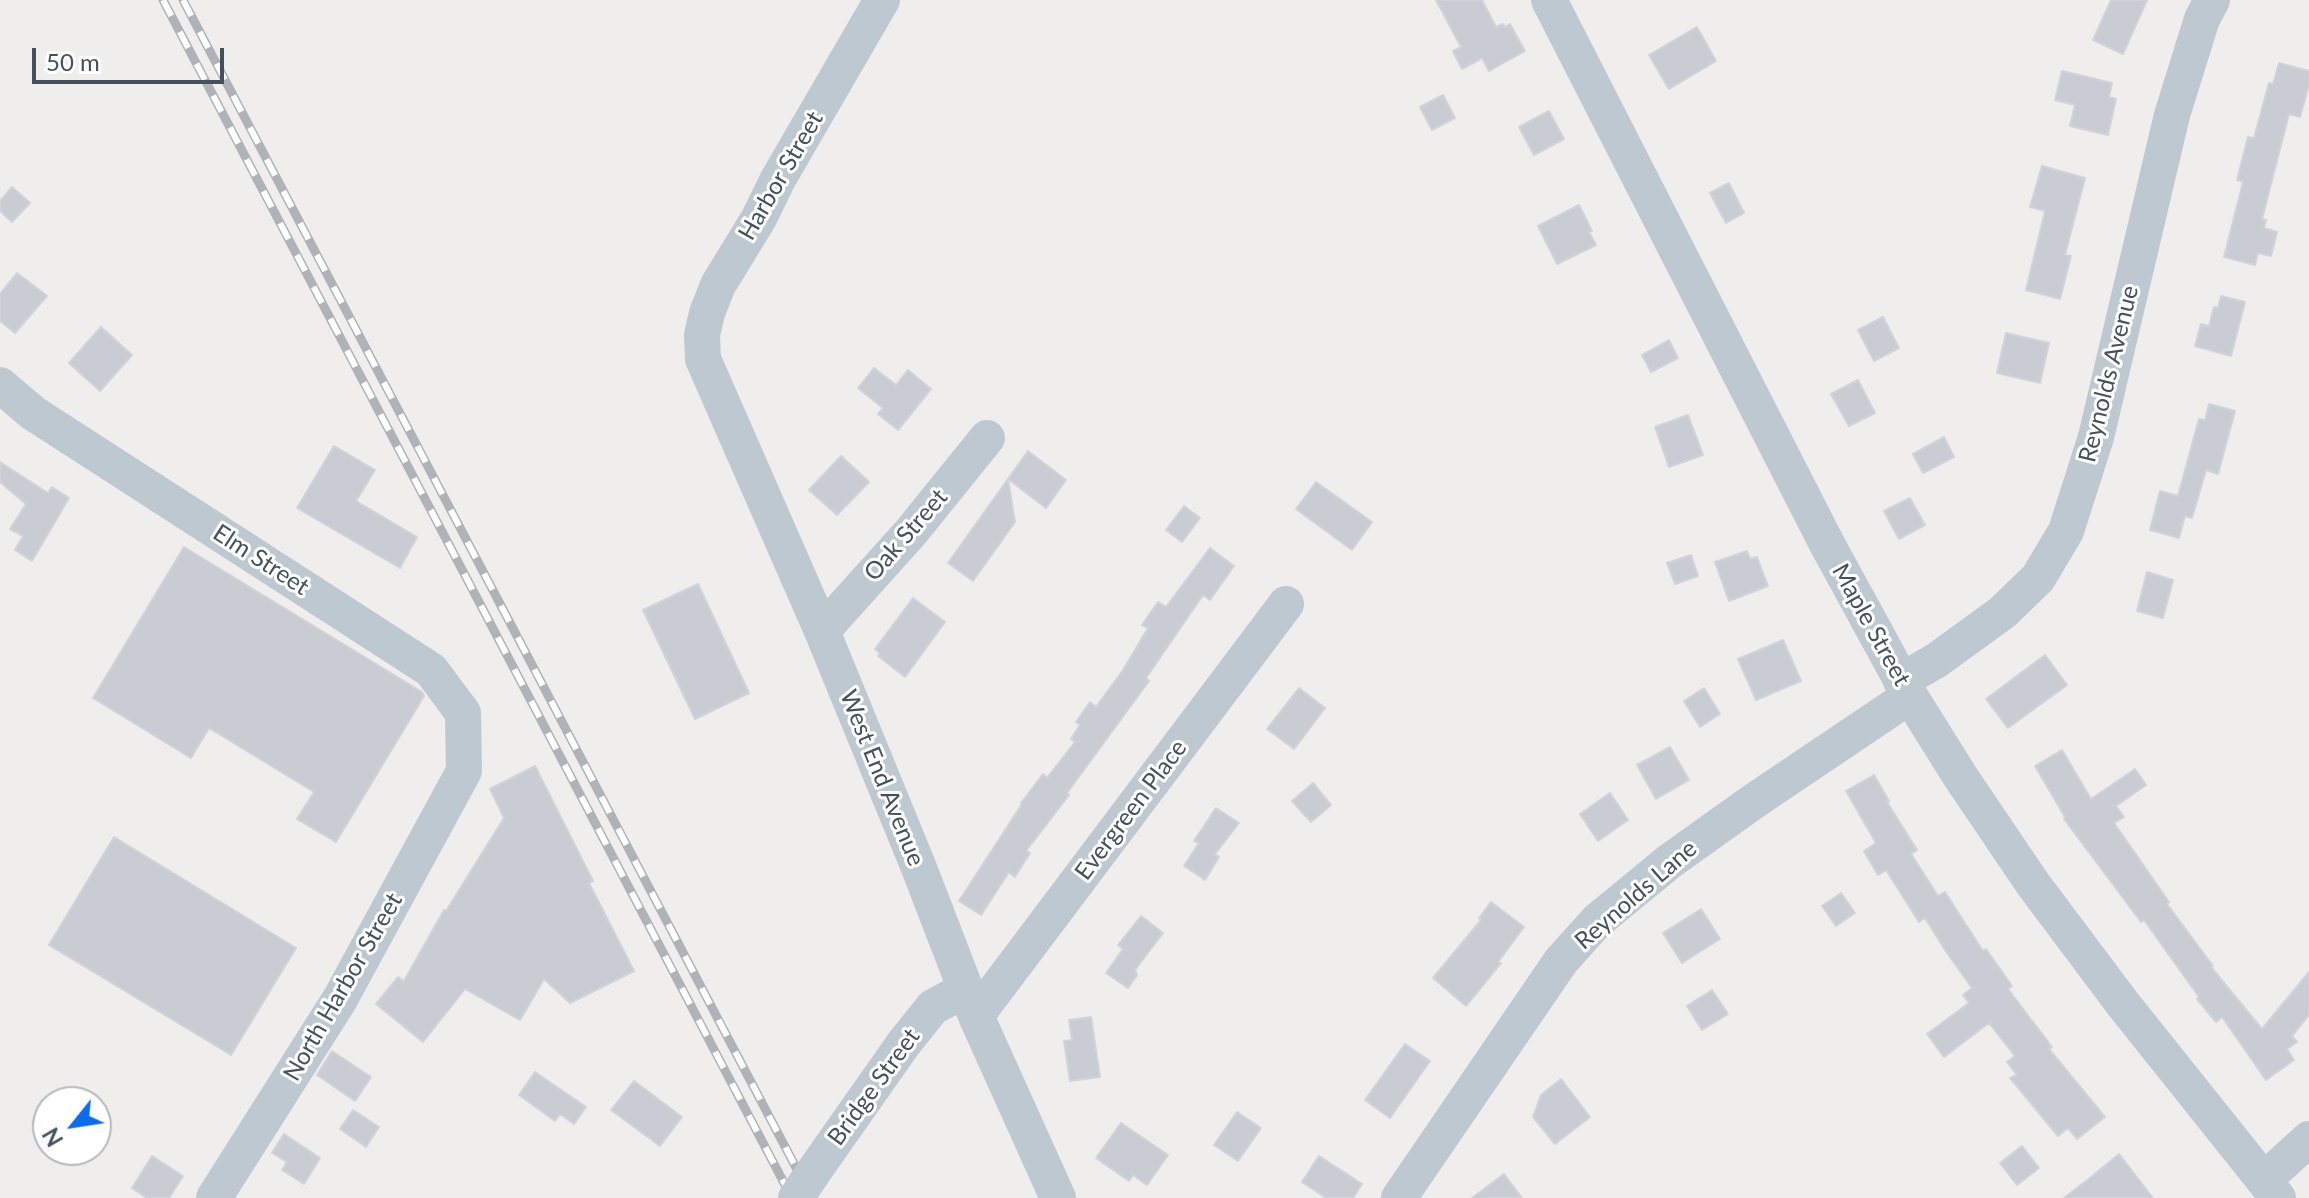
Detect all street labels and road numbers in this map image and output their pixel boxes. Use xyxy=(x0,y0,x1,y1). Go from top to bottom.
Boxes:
street label: Harbor Street xyxy=(733,107,829,245)
street label: Reynolds Avenue xyxy=(2073,283,2145,465)
street label: Oak Street xyxy=(858,483,954,587)
street label: Elm Street xyxy=(208,518,314,602)
street label: Maple Street xyxy=(1826,559,1916,691)
street label: West End Avenue xyxy=(834,686,930,870)
street label: Evergreen Place xyxy=(1069,734,1193,886)
street label: Reynolds Lane xyxy=(1569,834,1703,956)
street label: North Harbor Street xyxy=(277,888,409,1086)
street label: Bridge Street xyxy=(822,1023,926,1151)

